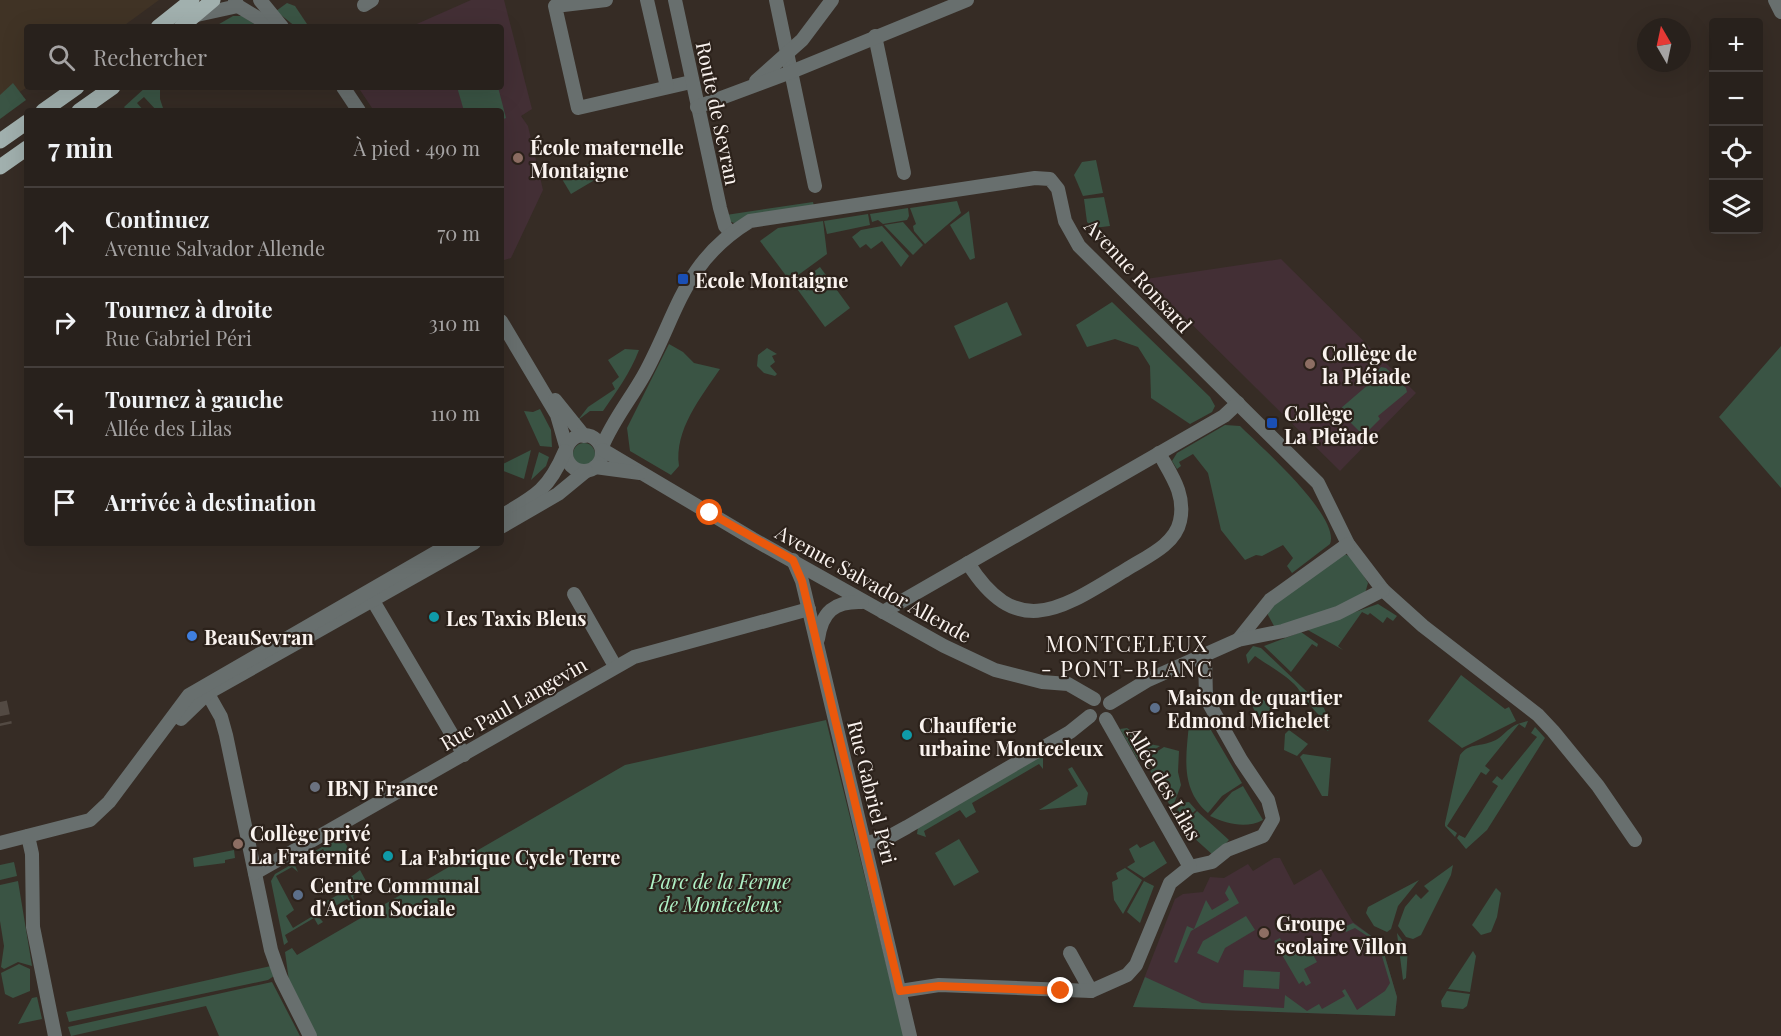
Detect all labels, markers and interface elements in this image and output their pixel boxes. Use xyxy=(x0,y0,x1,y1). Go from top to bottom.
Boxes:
north arrow xyxy=(1637,18,1691,72)
map controls xyxy=(1709,18,1763,234)
button: + xyxy=(1709,18,1763,72)
search box xyxy=(24,24,504,90)
street label: Route de Sevran xyxy=(691,39,747,187)
icon: search xyxy=(45,41,78,74)
text: Rechercher xyxy=(93,42,207,72)
button: − xyxy=(1709,72,1763,126)
button: locate xyxy=(1709,126,1763,180)
text: 7 min xyxy=(48,130,113,165)
place label: École maternelle Montaigne xyxy=(530,133,684,183)
text: À pied · 490 m xyxy=(354,134,480,161)
marker: École maternelle Montaigne xyxy=(511,151,525,165)
button: layers xyxy=(1709,180,1763,234)
text: Continuez xyxy=(105,204,209,234)
street label: Avenue Ronsard xyxy=(1079,212,1199,338)
icon: ahead xyxy=(48,216,81,249)
text: 70 m xyxy=(437,219,480,246)
text: Avenue Salvador Allende xyxy=(105,234,325,261)
place label: Ecole Montaigne xyxy=(695,266,848,293)
marker: Ecole Montaigne xyxy=(676,272,690,286)
text: Tournez à droite xyxy=(105,294,273,324)
icon: right xyxy=(48,306,81,339)
text: 310 m xyxy=(429,309,480,336)
text: Rue Gabriel Péri xyxy=(105,324,252,351)
place label: Collège de la Pléiade xyxy=(1322,339,1417,389)
marker: Collège de la Pléiade xyxy=(1303,357,1317,371)
text: Tournez à gauche xyxy=(105,384,283,414)
icon: left xyxy=(48,396,81,429)
text: 110 m xyxy=(430,399,480,426)
place label: Collège La Pleïade xyxy=(1284,399,1379,449)
text: Allée des Lilas xyxy=(105,414,232,441)
marker: Collège La Pleïade xyxy=(1265,416,1279,430)
icon: arrive xyxy=(48,486,81,519)
text: Arrivée à destination xyxy=(105,487,316,517)
route start xyxy=(696,499,722,525)
street label: Avenue Salvador Allende xyxy=(770,517,977,648)
place label: Les Taxis Bleus xyxy=(446,604,587,631)
marker: Les Taxis Bleus xyxy=(427,610,441,624)
place label: BeauSevran xyxy=(204,623,314,650)
district label: MONTCELEUX - PONT-BLANC xyxy=(1041,628,1213,683)
marker: BeauSevran xyxy=(185,629,199,643)
street label: Rue Paul Langevin xyxy=(435,650,591,756)
place label: Maison de quartier Edmond Michelet xyxy=(1167,683,1343,733)
marker: Maison de quartier Edmond Michelet xyxy=(1148,701,1162,715)
place label: Chaufferie urbaine Montceleux xyxy=(919,711,1103,761)
street label: Rue Gabriel Péri xyxy=(842,718,904,867)
street label: Allée des Lilas xyxy=(1121,720,1208,845)
marker: Chaufferie urbaine Montceleux xyxy=(900,728,914,742)
place label: IBNJ France xyxy=(327,774,438,801)
marker: IBNJ France xyxy=(308,780,322,794)
place label: Collège privé La Fraternité xyxy=(250,819,371,869)
marker: Collège privé La Fraternité xyxy=(231,837,245,851)
place label: La Fabrique Cycle Terre xyxy=(400,843,620,870)
marker: La Fabrique Cycle Terre xyxy=(381,849,395,863)
park label: Parc de la Ferme de Montceleux xyxy=(648,867,791,917)
place label: Centre Communal d'Action Sociale xyxy=(310,871,480,921)
marker: Centre Communal d'Action Sociale xyxy=(291,888,305,902)
place label: Groupe scolaire Villon xyxy=(1276,909,1408,959)
marker: Groupe scolaire Villon xyxy=(1257,926,1271,940)
route end xyxy=(1047,977,1073,1003)

